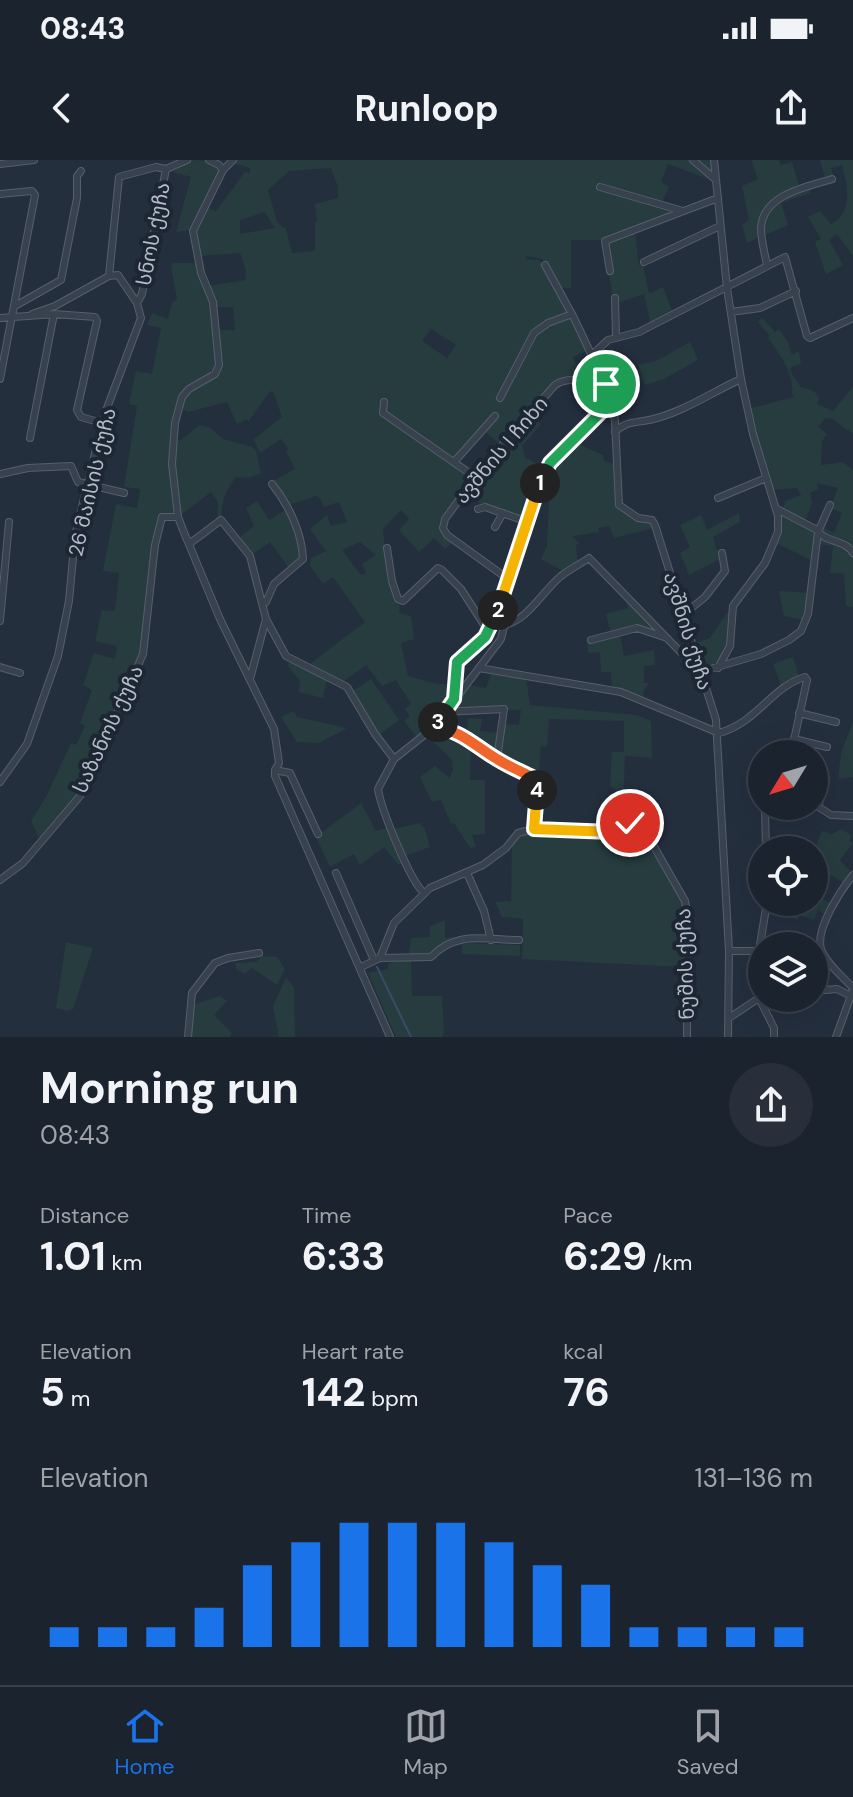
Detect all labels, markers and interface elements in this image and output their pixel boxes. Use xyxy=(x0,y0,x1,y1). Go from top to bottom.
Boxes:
text: 08:43 xyxy=(40,9,125,48)
text: Runloop xyxy=(354,85,499,132)
icon: back xyxy=(40,86,84,130)
icon: share xyxy=(769,86,813,130)
street label: სნოს ქუჩა xyxy=(130,180,176,288)
pin xyxy=(572,350,640,418)
icon: arrive xyxy=(584,362,628,406)
street label: ავშნის I ჩიხი xyxy=(449,391,553,509)
street label: 26 მაისის ქუჩა xyxy=(62,405,122,559)
pin: 1 xyxy=(520,463,560,503)
text: 1 xyxy=(536,468,544,497)
street label: ავშნის ქუჩა xyxy=(658,569,718,693)
pin: 2 xyxy=(478,590,518,630)
text: 2 xyxy=(492,595,504,624)
street label: საზანოს ქუჩა xyxy=(67,661,149,797)
pin: 3 xyxy=(418,702,458,742)
text: 3 xyxy=(431,707,445,736)
north arrow xyxy=(748,740,828,820)
map controls xyxy=(748,740,828,1012)
pin: 4 xyxy=(517,770,557,810)
text: 4 xyxy=(530,775,544,804)
pin xyxy=(596,789,664,857)
icon: check xyxy=(608,801,652,845)
button: locate xyxy=(748,836,828,916)
street label: ნუშის ქუჩა xyxy=(670,908,700,1020)
button: layers xyxy=(748,932,828,1012)
text: Morning run xyxy=(40,1059,299,1117)
button: share xyxy=(729,1063,813,1147)
text: 08:43 xyxy=(40,1118,110,1152)
text: Distance xyxy=(40,1201,129,1230)
text: Time xyxy=(302,1201,351,1230)
text: Pace xyxy=(563,1201,613,1230)
text: 1.01 xyxy=(40,1230,106,1282)
text: 6:33 xyxy=(302,1230,385,1282)
text: 6:29 xyxy=(563,1230,647,1282)
text: km xyxy=(106,1248,142,1277)
text: /km xyxy=(647,1248,692,1277)
text: Elevation xyxy=(40,1337,132,1366)
text: Heart rate xyxy=(302,1337,404,1366)
text: kcal xyxy=(563,1337,603,1366)
text: 5 xyxy=(40,1366,65,1418)
text: 142 xyxy=(302,1366,365,1418)
text: 76 xyxy=(563,1366,610,1418)
text: m xyxy=(65,1384,90,1413)
text: bpm xyxy=(365,1384,418,1413)
text: Elevation xyxy=(40,1461,148,1495)
text: 131–136 m xyxy=(695,1461,813,1495)
tab: Home xyxy=(114,1704,175,1781)
tab: Map xyxy=(404,1704,448,1781)
tab: Saved xyxy=(677,1704,739,1781)

